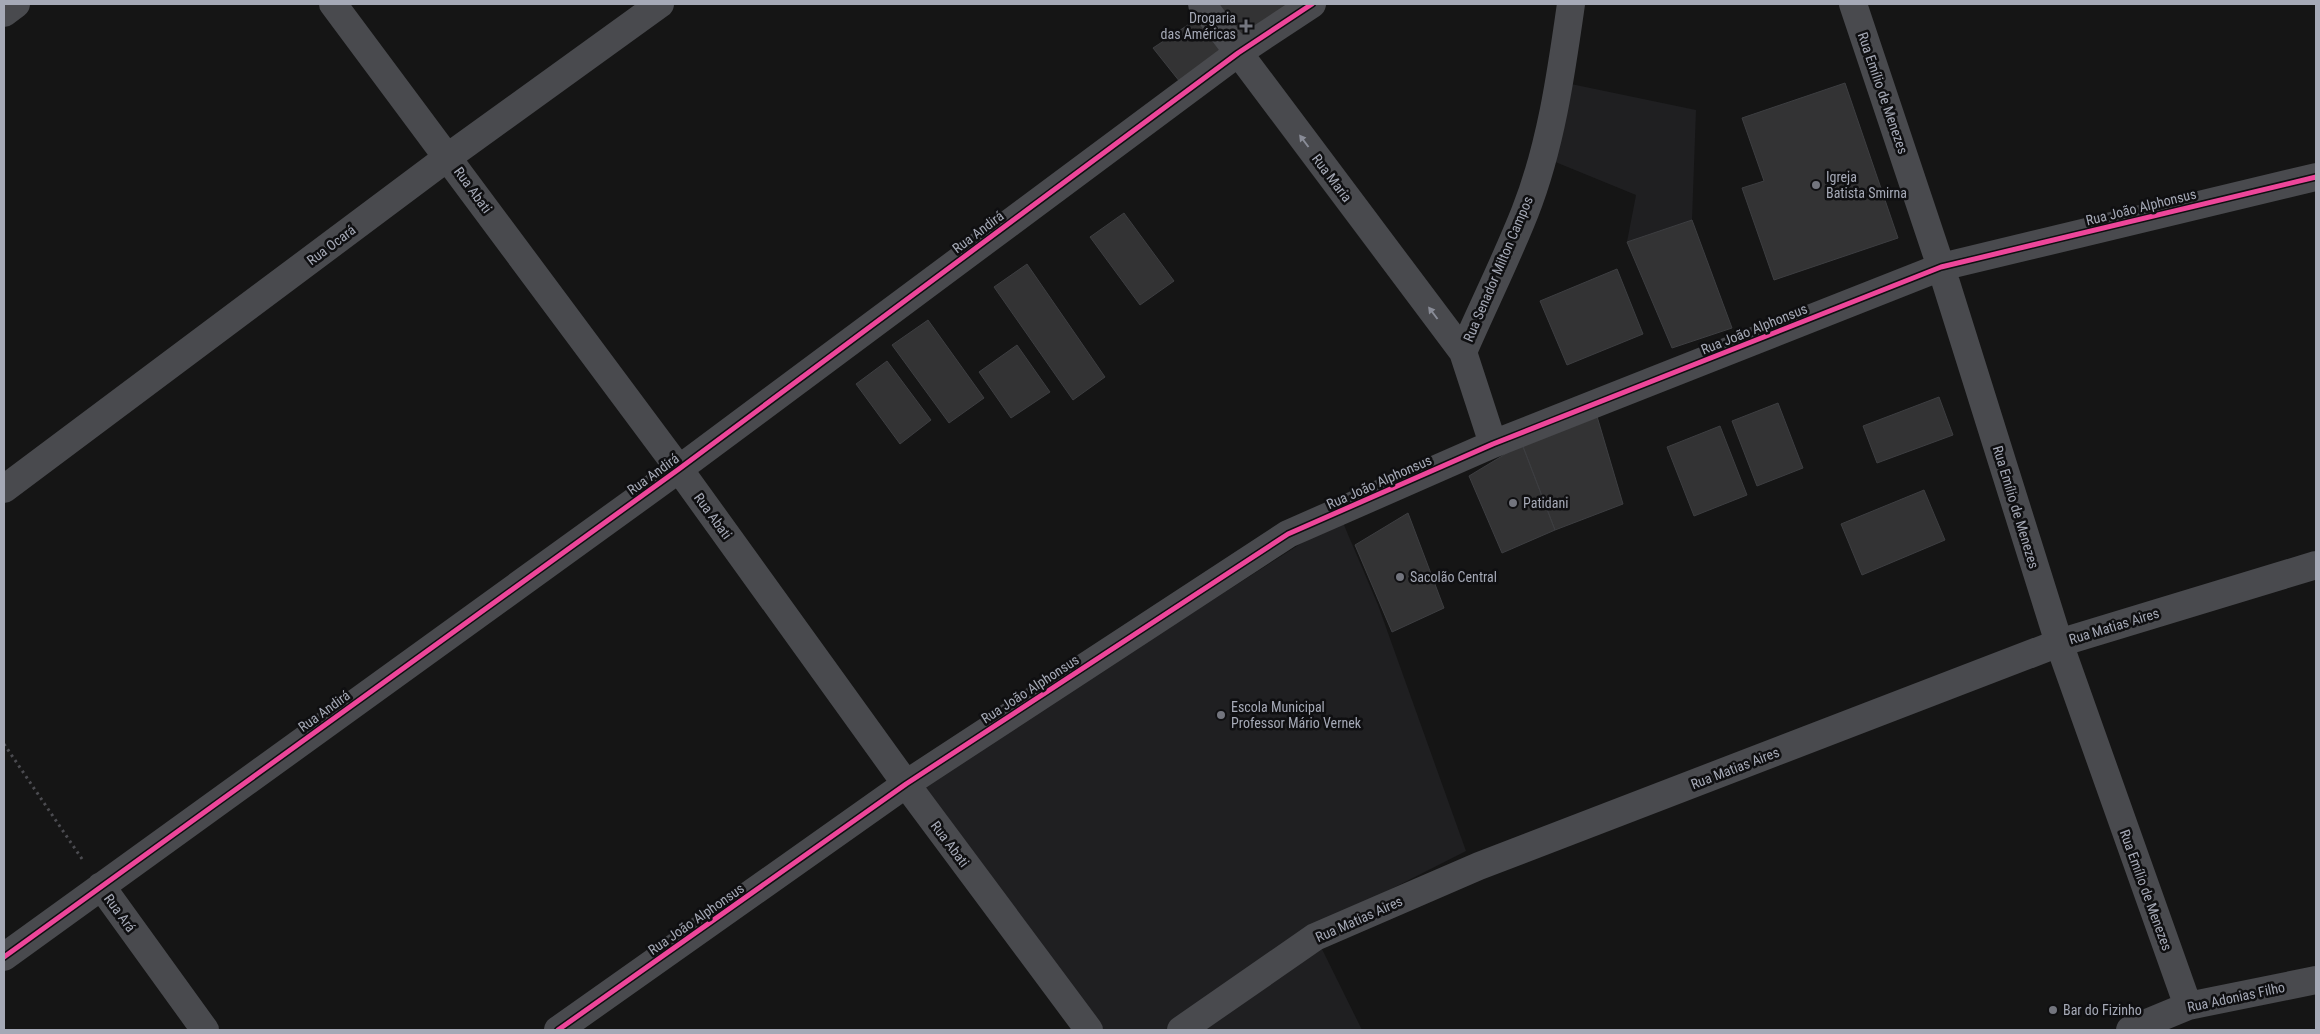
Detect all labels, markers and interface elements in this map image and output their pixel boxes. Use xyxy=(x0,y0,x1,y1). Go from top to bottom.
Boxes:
place label: Drogaria das Américas xyxy=(1161,10,1236,42)
marker: Drogaria das Américas xyxy=(1240,20,1252,32)
street label: Rua Emílio de Menezes xyxy=(1855,30,1911,156)
one-way arrow xyxy=(1299,135,1310,148)
street label: Rua Maria xyxy=(1309,151,1355,205)
street label: Rua Abati xyxy=(451,164,495,216)
place label: Igreja Batista Smirna xyxy=(1826,169,1907,201)
marker: Igreja Batista Smirna xyxy=(1810,179,1822,191)
street label: Rua João Alphonsus xyxy=(2084,186,2198,228)
street label: Rua Senador Milton Campos xyxy=(1460,194,1536,344)
street label: Rua Andirá xyxy=(949,208,1007,256)
street label: Rua Ocará xyxy=(304,222,358,268)
street label: Rua João Alphonsus xyxy=(1699,300,1809,358)
one-way arrow xyxy=(1428,307,1439,320)
street label: Rua Emílio de Menezes xyxy=(1990,444,2042,570)
street label: Rua Andirá xyxy=(624,450,682,498)
street label: Rua João Alphonsus xyxy=(1324,452,1434,512)
street label: Rua Abati xyxy=(691,490,735,542)
place label: Patidani xyxy=(1523,495,1568,511)
marker: Patidani xyxy=(1507,497,1519,509)
place label: Sacolão Central xyxy=(1410,569,1497,585)
marker: Sacolão Central xyxy=(1394,571,1406,583)
street label: Rua Matias Aires xyxy=(2067,605,2161,647)
street label: Rua João Alphonsus xyxy=(978,651,1082,727)
street label: Rua Andirá xyxy=(295,687,353,735)
place label: Escola Municipal Professor Mário Vernek xyxy=(1231,699,1362,731)
marker: Escola Municipal Professor Mário Vernek xyxy=(1215,709,1227,721)
street label: Rua Matias Aires xyxy=(1689,744,1781,792)
street label: Rua Abati xyxy=(928,818,972,870)
street label: Rua Emílio de Menezes xyxy=(2117,827,2175,953)
street label: Rua João Alphonsus xyxy=(645,880,747,958)
street label: Rua Ará xyxy=(101,891,139,935)
street label: Rua Matias Aires xyxy=(1313,893,1405,945)
street label: Rua Adonias Filho xyxy=(2186,979,2286,1015)
place label: Bar do Fizinho xyxy=(2063,1002,2142,1018)
marker: Bar do Fizinho xyxy=(2047,1004,2059,1016)

